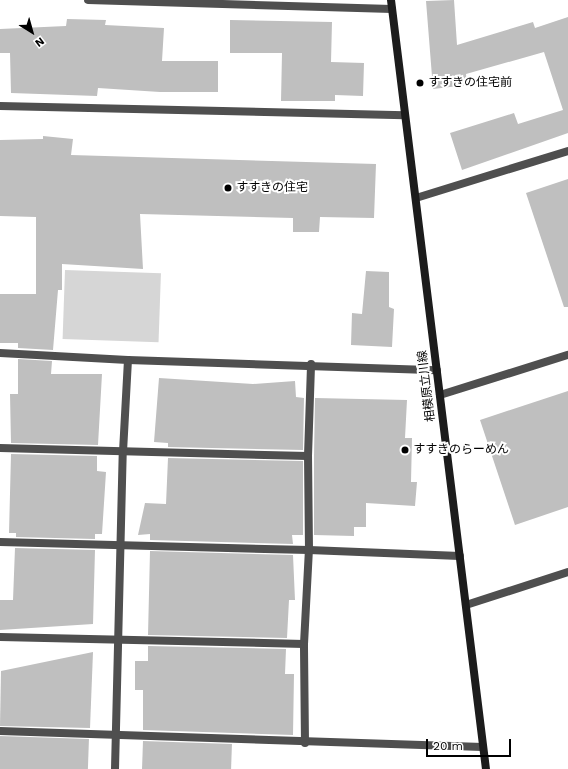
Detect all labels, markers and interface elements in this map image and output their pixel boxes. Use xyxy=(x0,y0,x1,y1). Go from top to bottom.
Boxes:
north arrow xyxy=(12,12,52,52)
text: N xyxy=(32,34,47,50)
place label: すすきの住宅前 xyxy=(428,76,512,90)
marker: すすきの住宅前 xyxy=(415,78,425,88)
place label: すすきの住宅 xyxy=(236,181,308,195)
marker: すすきの住宅 xyxy=(223,183,233,193)
street label: 相模原立川線 xyxy=(415,349,439,423)
place label: すすきのらーめん xyxy=(413,443,509,457)
marker: すすきのらーめん xyxy=(400,445,410,455)
scale bar xyxy=(428,731,513,757)
text: 20 m xyxy=(433,739,463,753)

